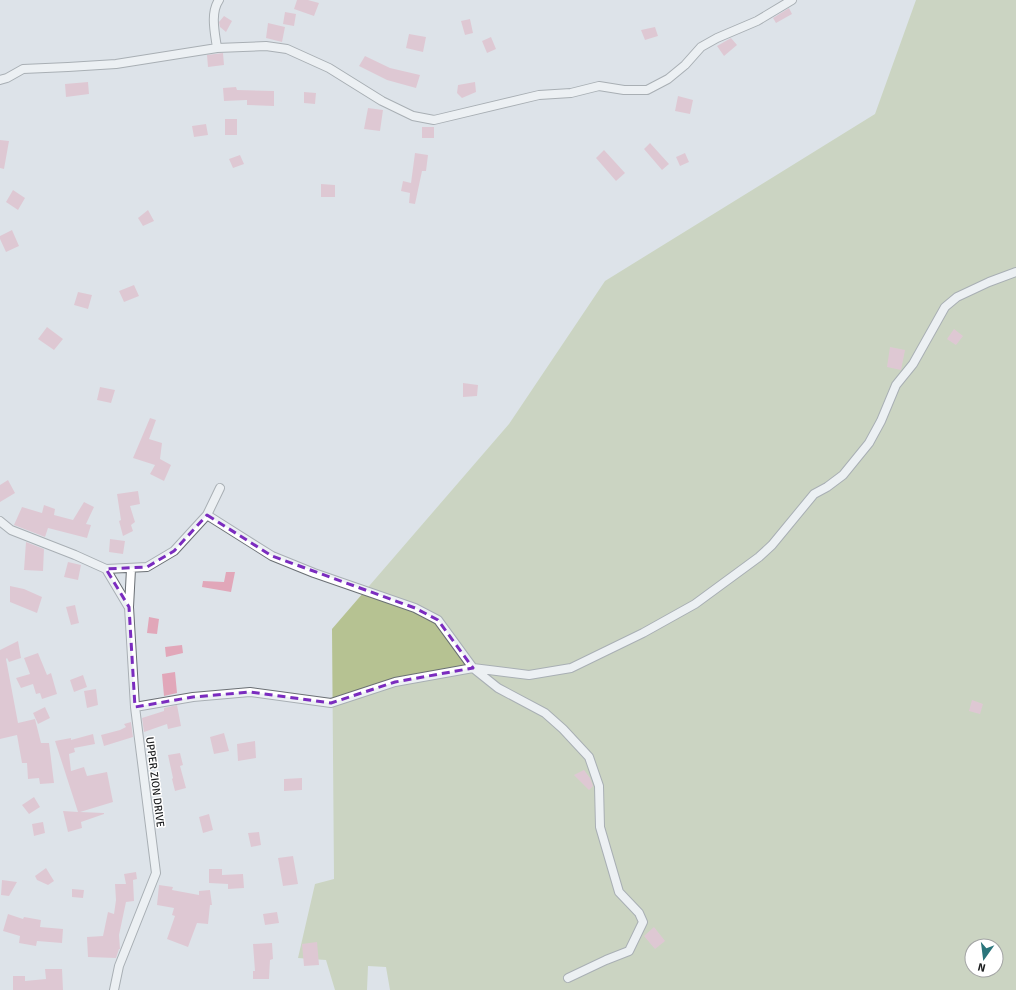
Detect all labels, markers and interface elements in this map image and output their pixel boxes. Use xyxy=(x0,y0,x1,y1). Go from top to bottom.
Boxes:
street label: UPPER ZION DRIVE xyxy=(143,736,167,828)
north arrow xyxy=(964,938,1004,978)
text: N xyxy=(976,960,987,974)

